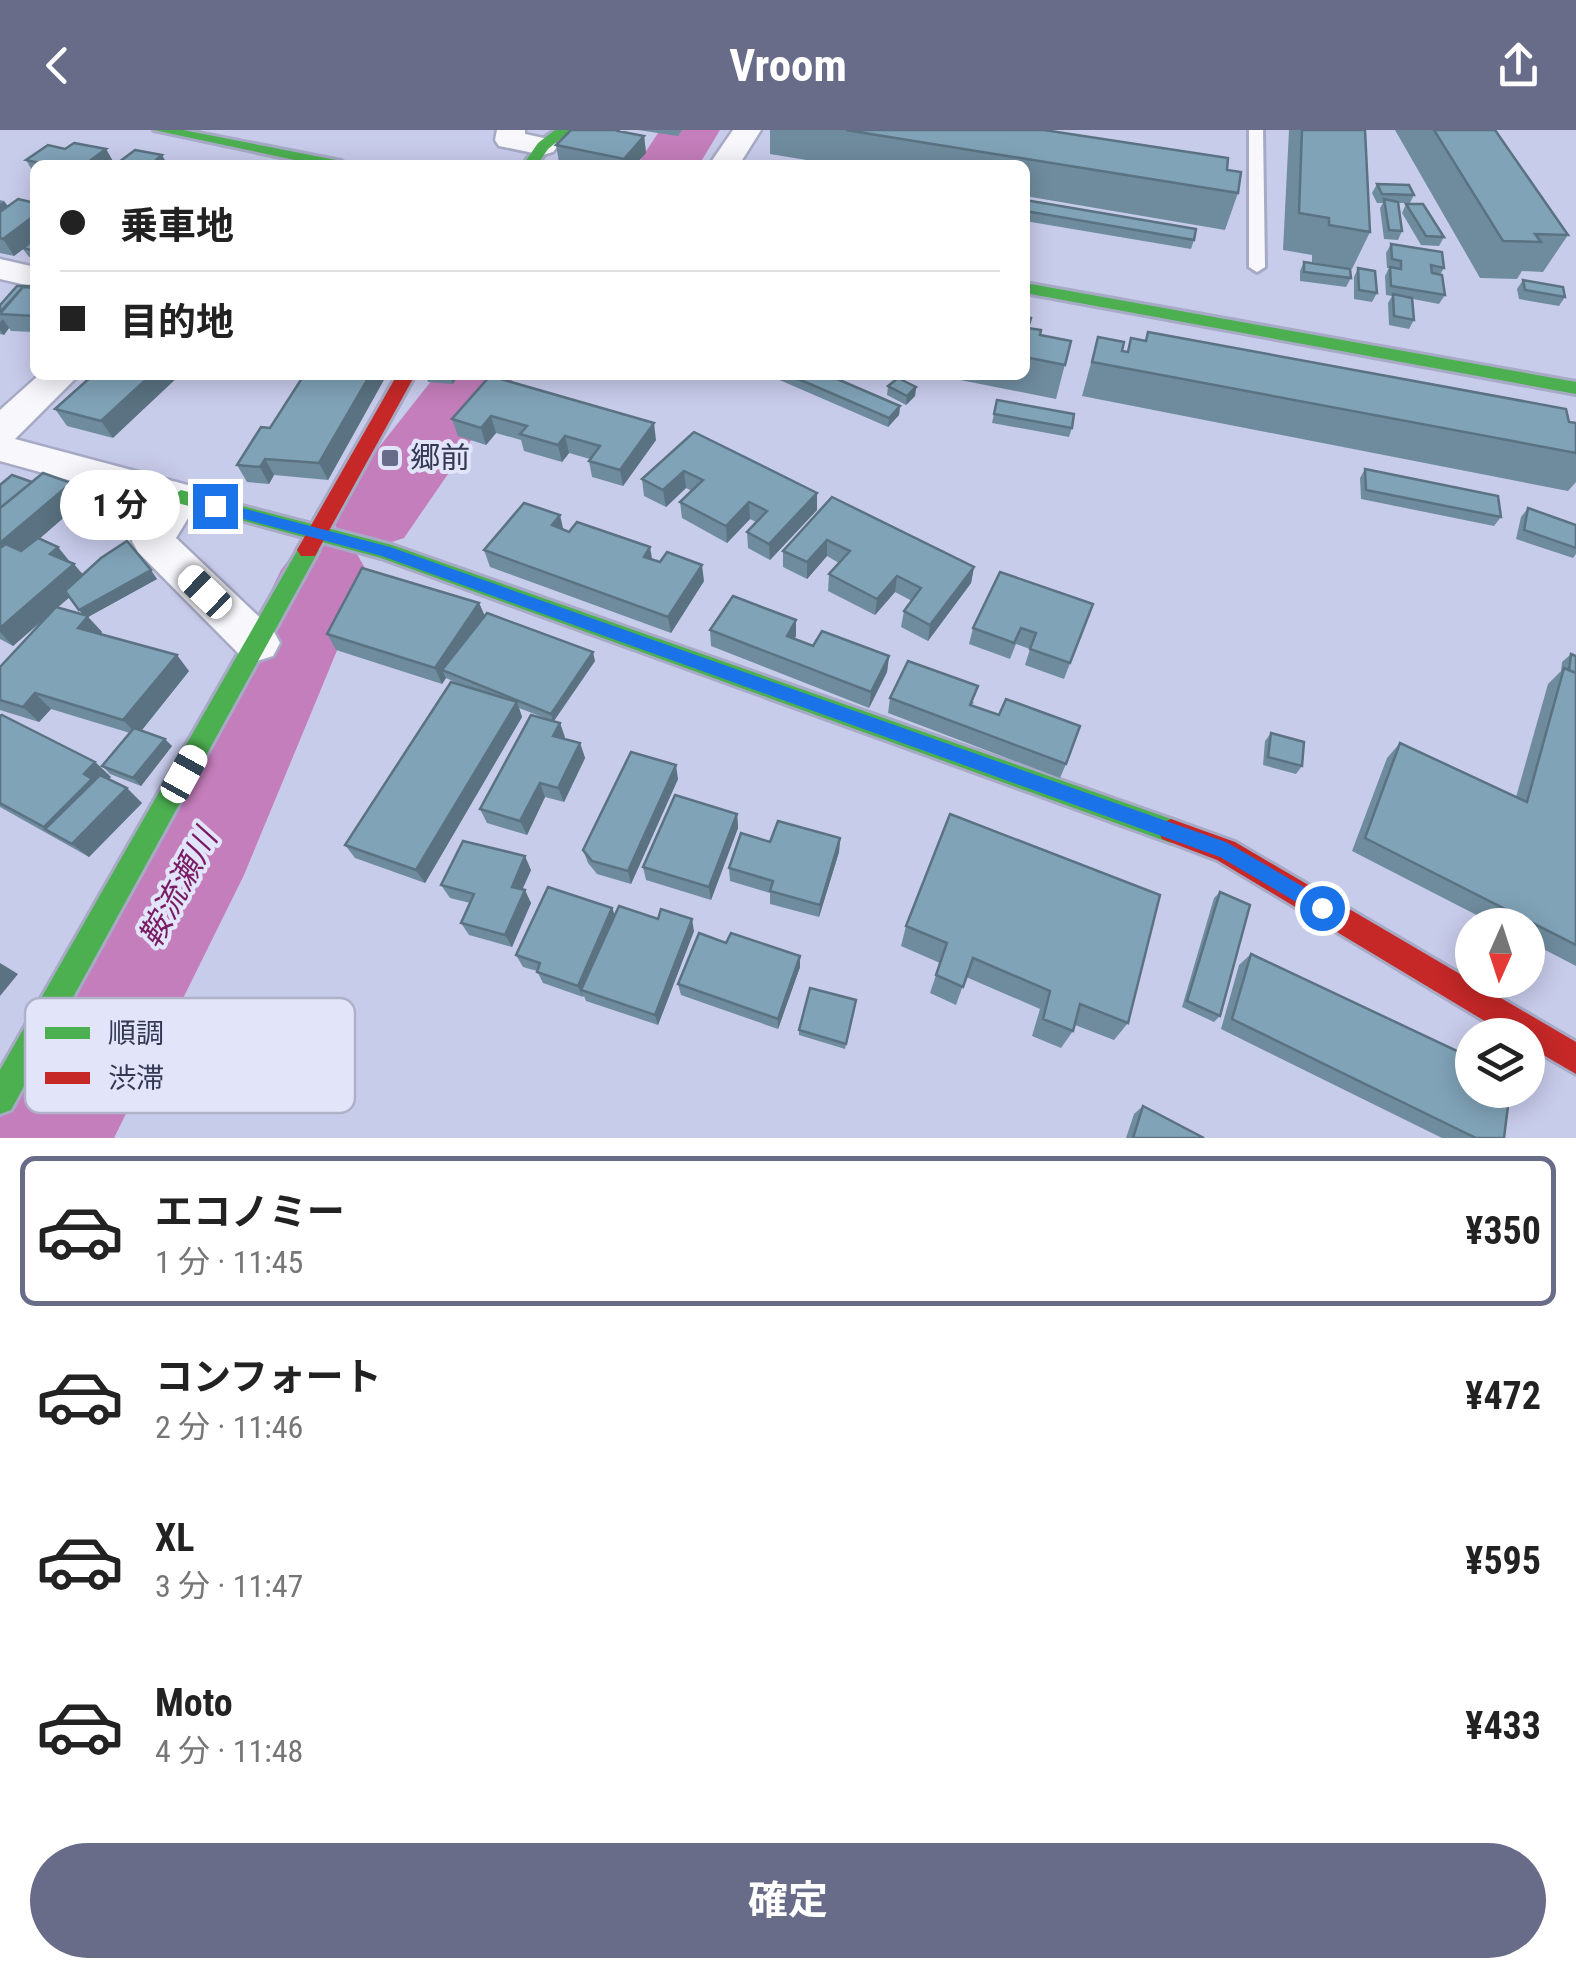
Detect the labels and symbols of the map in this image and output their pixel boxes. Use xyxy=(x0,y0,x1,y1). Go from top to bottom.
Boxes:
place label: 郷前 xyxy=(410,440,470,475)
marker: 郷前 xyxy=(379,447,401,469)
callout: 1 分 xyxy=(60,471,180,541)
route end xyxy=(193,484,238,529)
car xyxy=(173,560,237,624)
car xyxy=(156,740,212,808)
water label: 鞍流瀬川 xyxy=(131,820,226,953)
route start xyxy=(1300,886,1345,931)
north arrow xyxy=(1455,908,1545,998)
legend xyxy=(25,998,355,1113)
text: 順調 xyxy=(108,1017,164,1050)
text: 渋滞 xyxy=(108,1062,164,1095)

